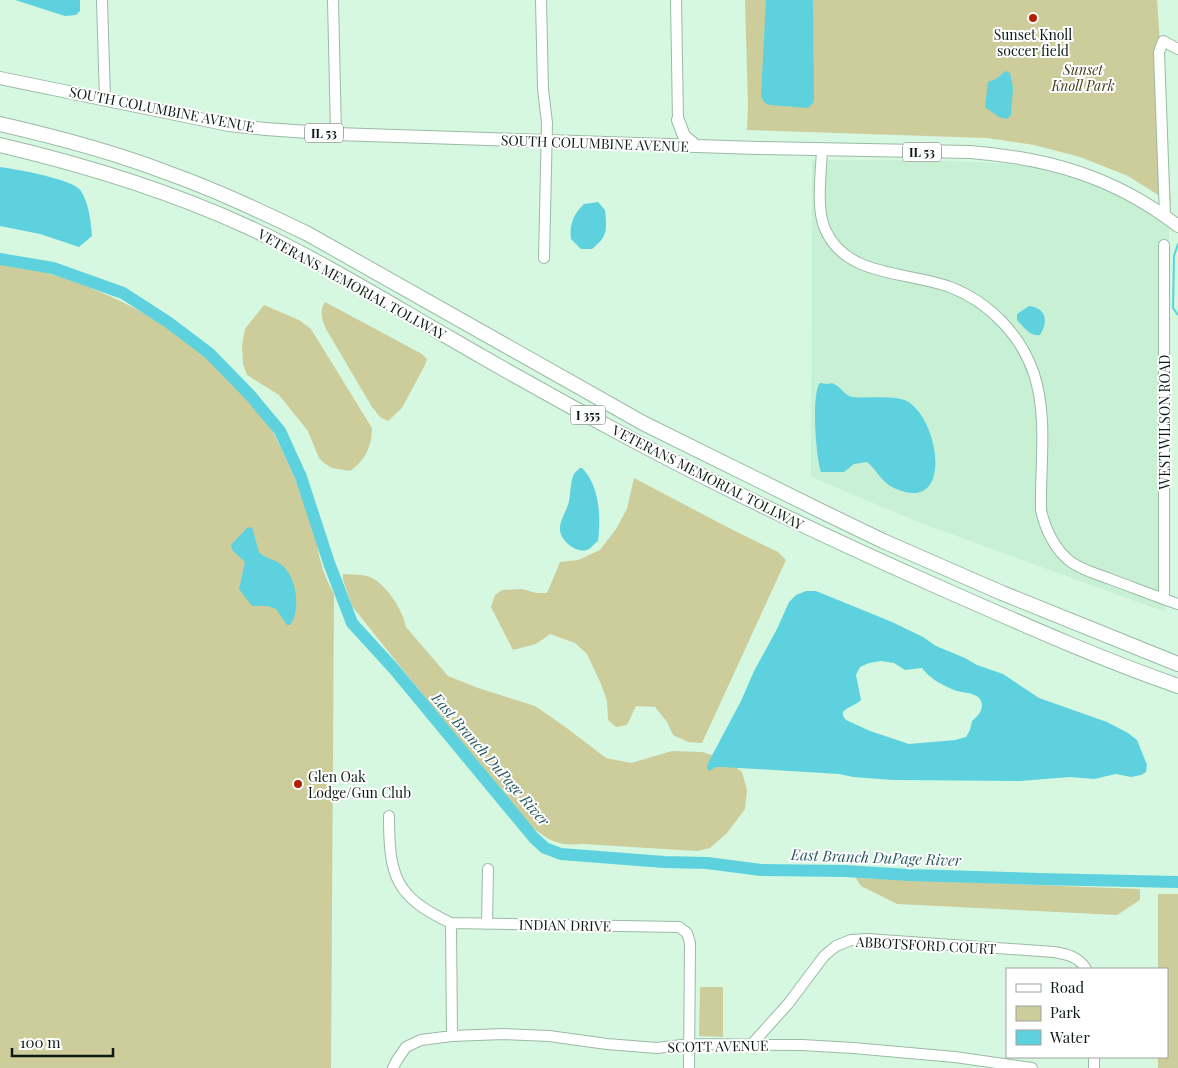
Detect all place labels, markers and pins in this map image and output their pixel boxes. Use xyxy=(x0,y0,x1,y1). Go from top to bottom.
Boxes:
marker: Sunset Knoll soccer field xyxy=(1027,12,1039,24)
place label: Sunset Knoll soccer field xyxy=(994,25,1072,60)
place label: Glen Oak Lodge/Gun Club xyxy=(308,767,411,802)
marker: Glen Oak Lodge/Gun Club xyxy=(292,778,304,790)

